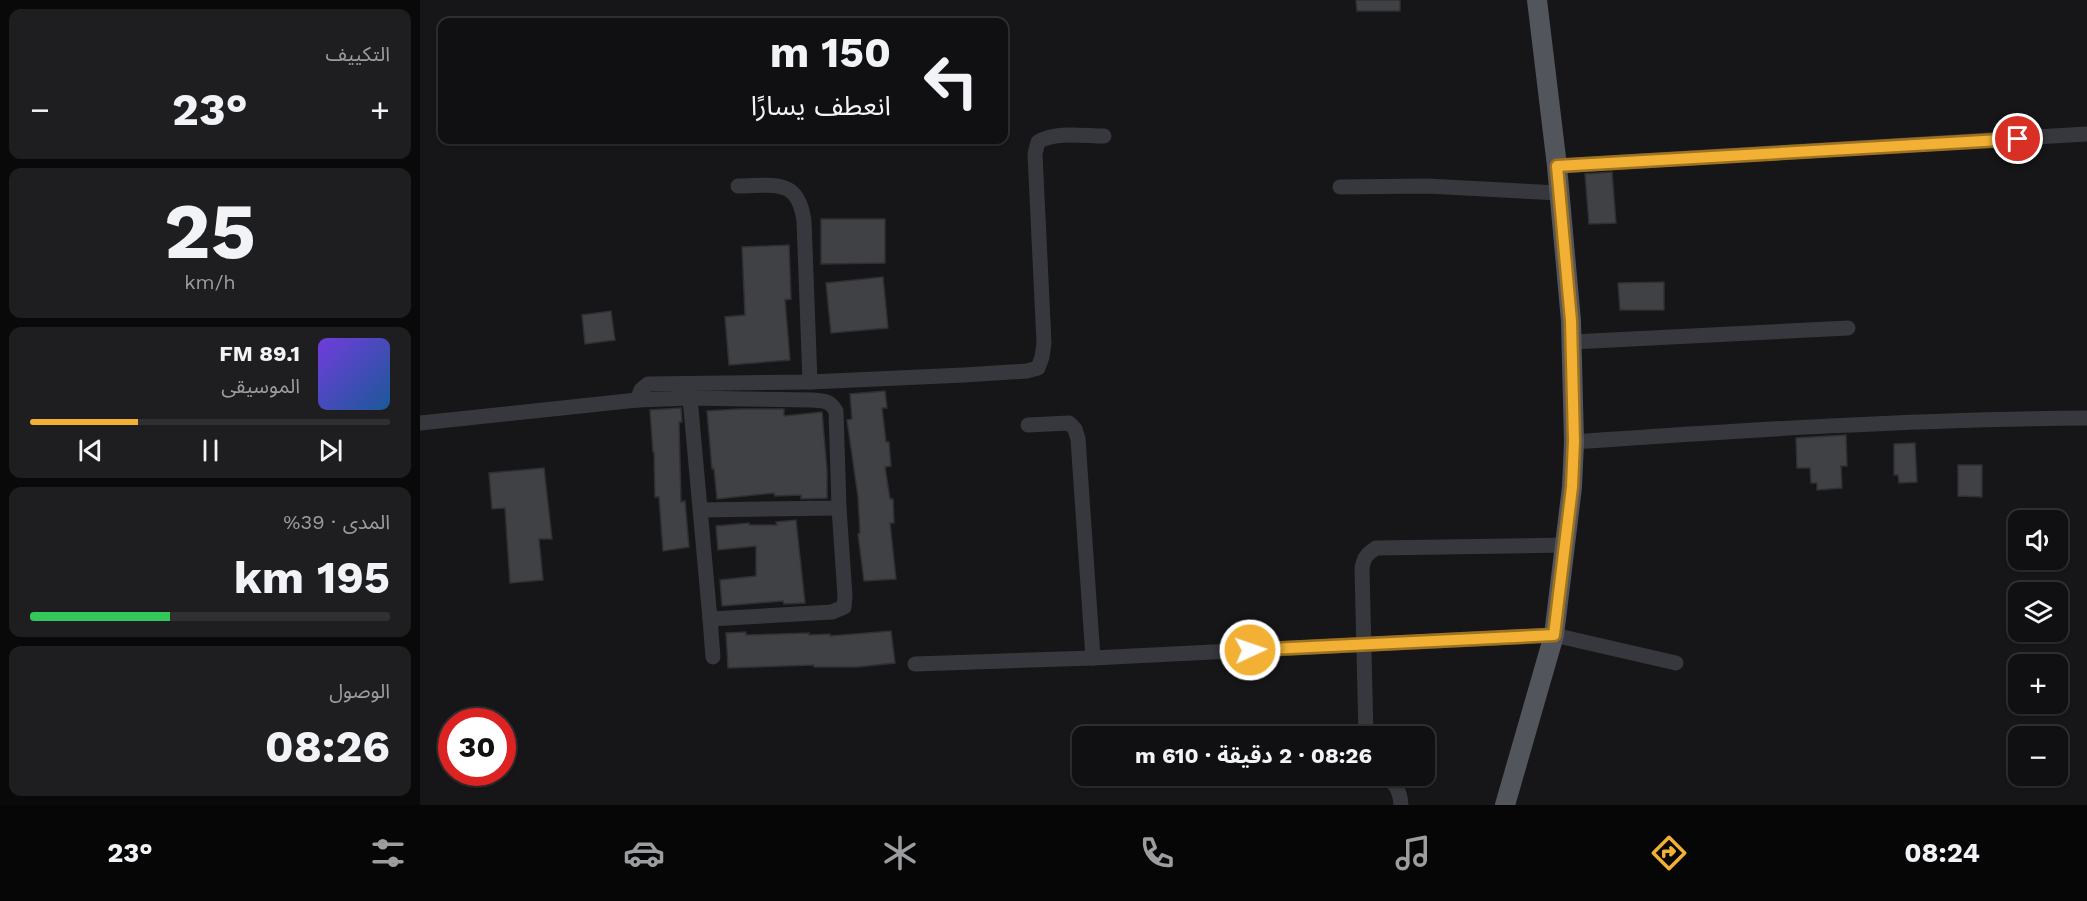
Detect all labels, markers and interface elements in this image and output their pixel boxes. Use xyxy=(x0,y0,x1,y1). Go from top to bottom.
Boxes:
text: 150 m xyxy=(770,28,891,77)
text: التكييف xyxy=(326,42,390,66)
icon: left xyxy=(912,42,990,120)
text: 23° xyxy=(172,83,248,136)
text: − xyxy=(30,90,50,129)
text: + xyxy=(370,90,390,129)
text: انعطف يسارًا xyxy=(751,90,891,122)
pin xyxy=(1992,113,2043,164)
icon: arrive xyxy=(2001,122,2034,155)
text: 25 xyxy=(164,185,256,277)
text: km/h xyxy=(184,270,236,294)
text: 89.1 FM xyxy=(219,341,300,366)
text: الموسيقى xyxy=(221,374,300,398)
icon: previous xyxy=(74,434,107,467)
icon: pause xyxy=(194,434,227,467)
icon: next xyxy=(314,434,347,467)
text: المدى · 39% xyxy=(283,510,390,534)
map controls xyxy=(2008,510,2068,786)
button: sound xyxy=(2008,510,2068,570)
text: 195 km xyxy=(234,551,390,604)
button: layers xyxy=(2008,582,2068,642)
position arrow xyxy=(1218,618,1282,682)
button: + xyxy=(2008,654,2068,714)
text: الوصول xyxy=(329,679,390,703)
speed limit sign: 30 xyxy=(438,708,516,786)
text: 08:26 xyxy=(265,720,390,773)
button: − xyxy=(2008,726,2068,786)
text: 08:26 · 2 دقيقة · 610 m xyxy=(1135,743,1372,768)
icon: filters xyxy=(367,832,409,874)
icon: car xyxy=(623,832,665,874)
icon: climate xyxy=(879,832,921,874)
icon: phone xyxy=(1136,832,1178,874)
icon: music xyxy=(1392,832,1434,874)
icon: directions xyxy=(1648,832,1690,874)
text: 23° xyxy=(107,837,153,869)
text: 08:24 xyxy=(1904,837,1980,869)

